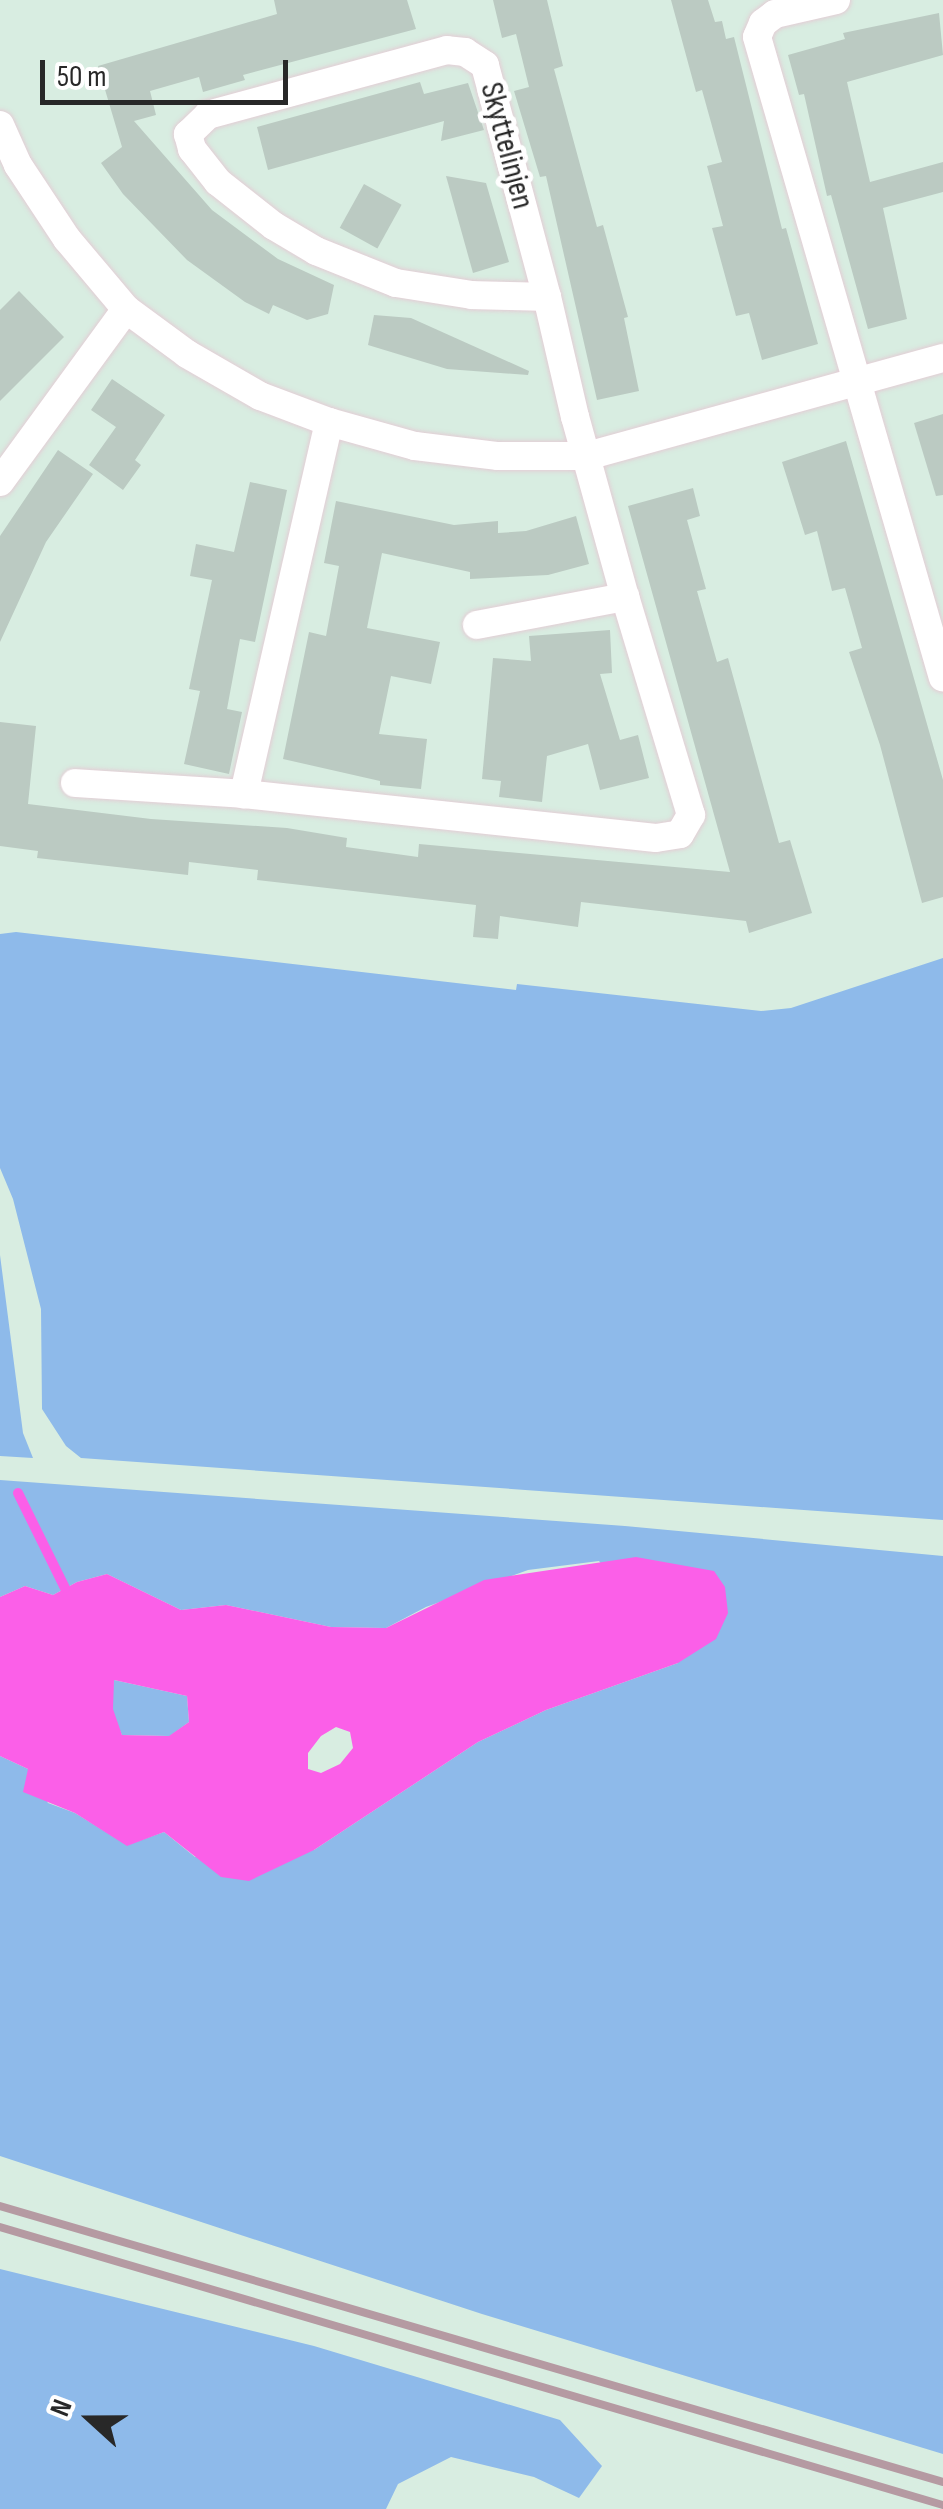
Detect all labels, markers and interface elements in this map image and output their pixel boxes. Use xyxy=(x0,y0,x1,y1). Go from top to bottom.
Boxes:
scale bar xyxy=(45,40,292,102)
text: 50 m xyxy=(57,59,106,95)
street label: Skyttelinjen xyxy=(471,79,541,213)
north arrow xyxy=(40,2369,140,2469)
text: N xyxy=(43,2395,80,2421)

